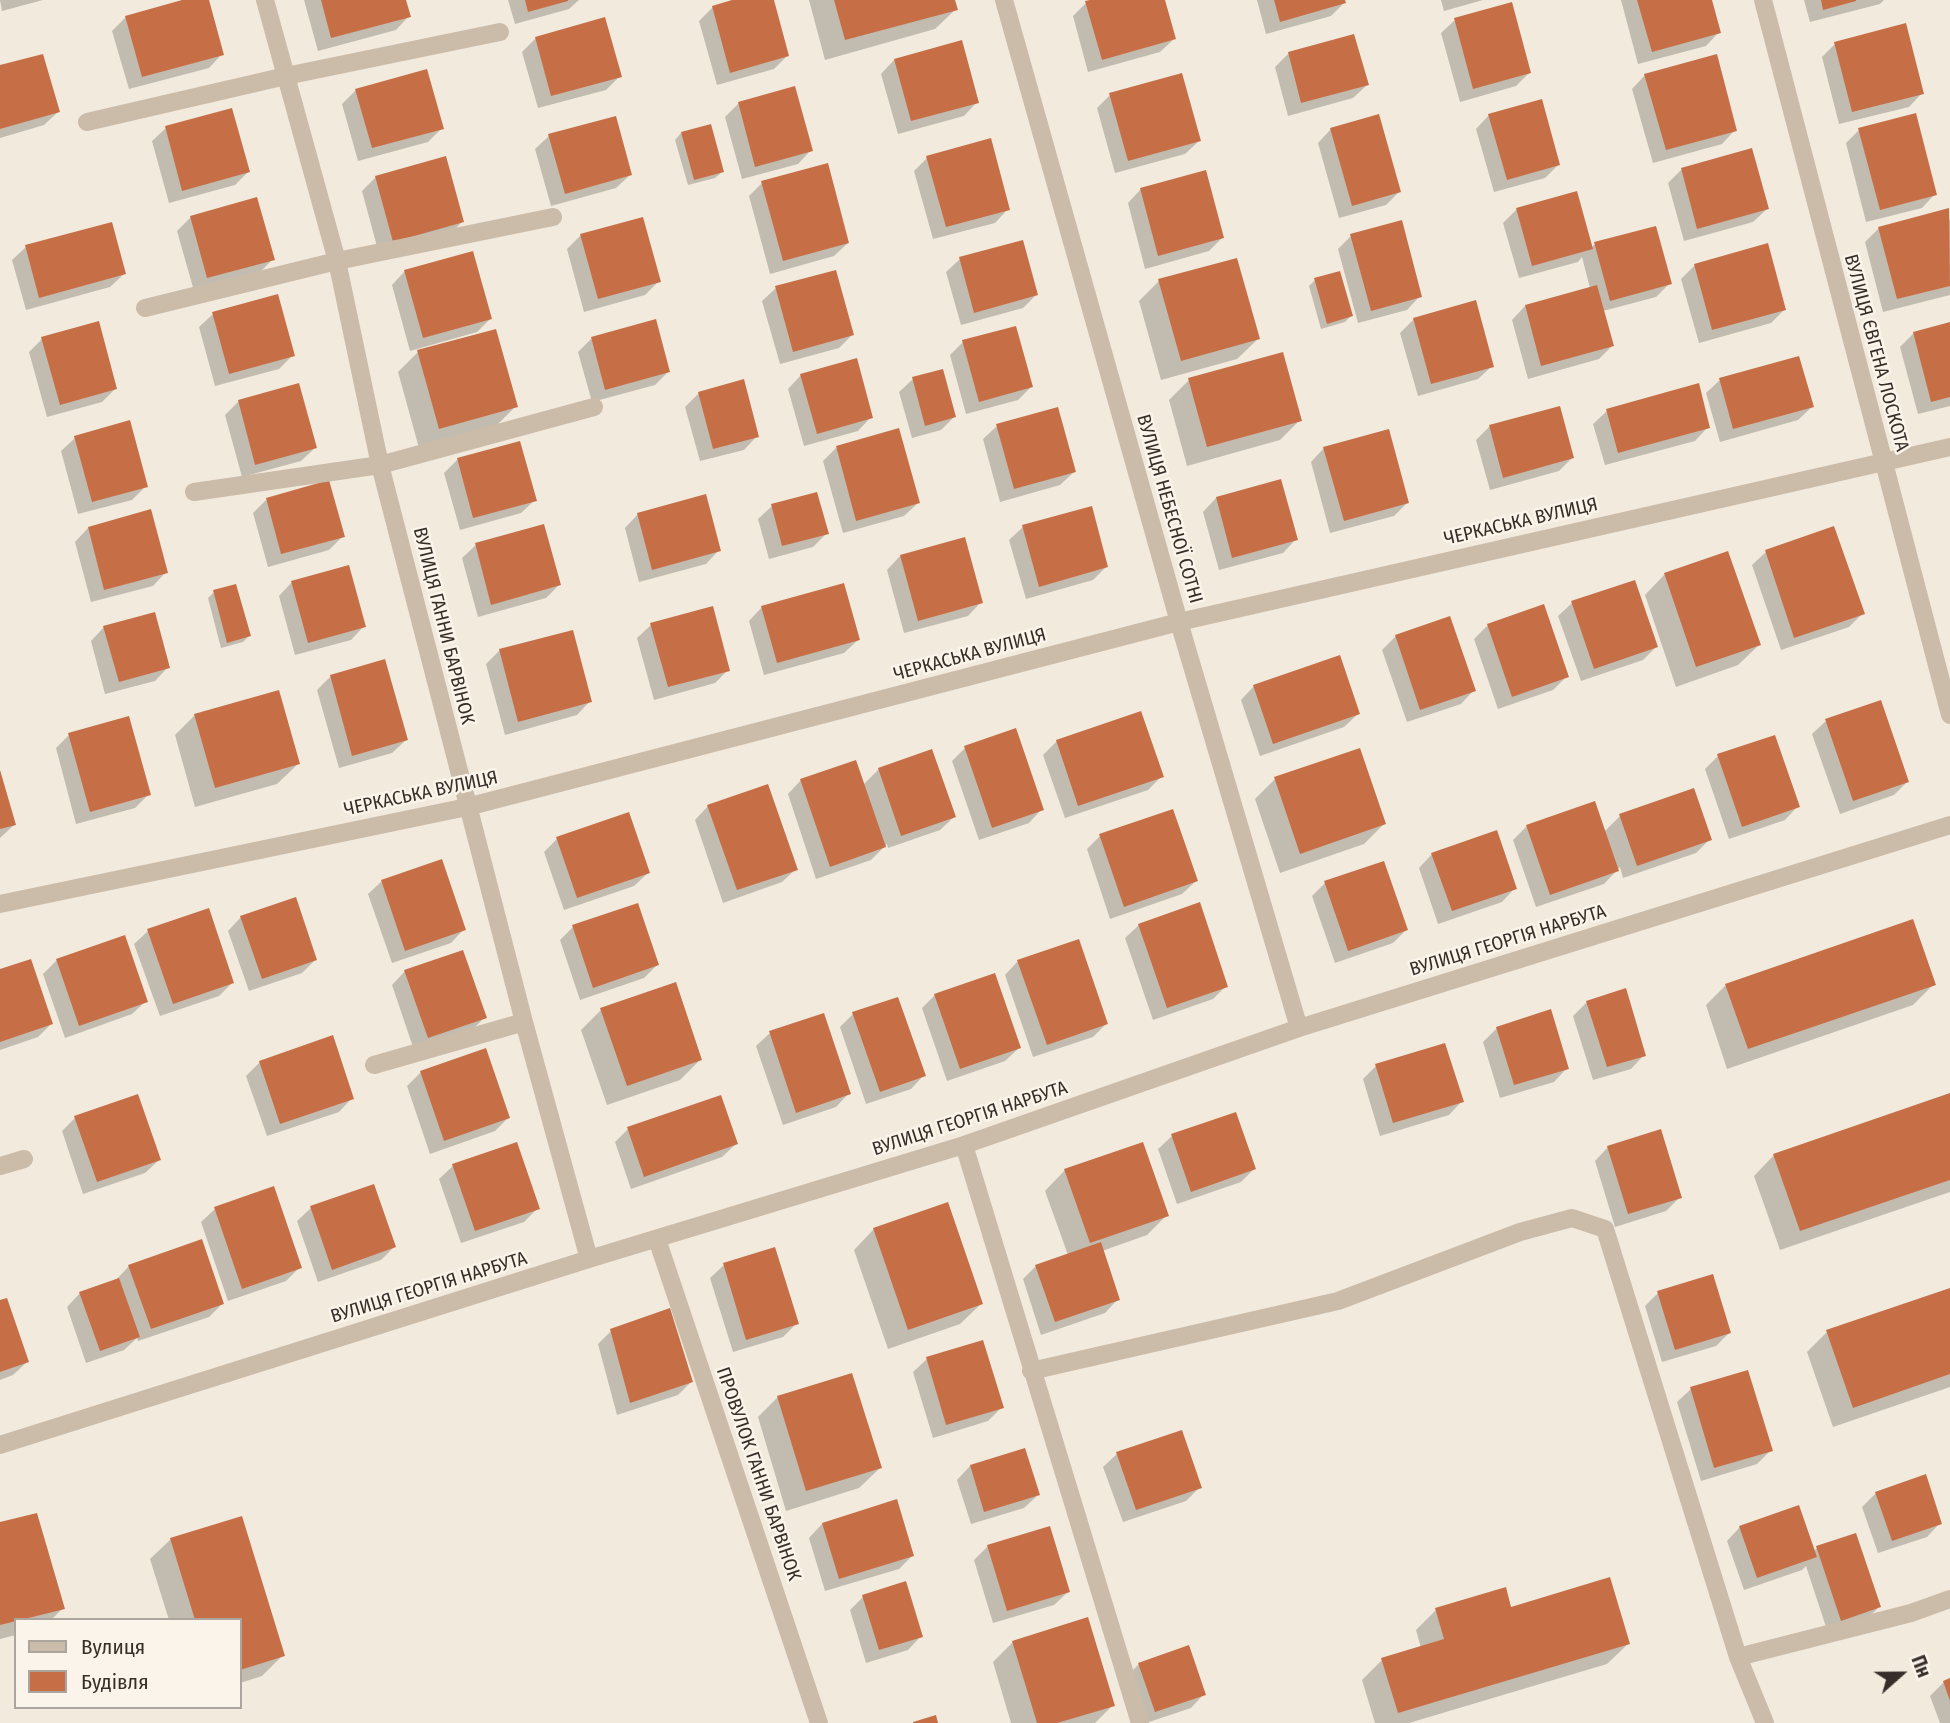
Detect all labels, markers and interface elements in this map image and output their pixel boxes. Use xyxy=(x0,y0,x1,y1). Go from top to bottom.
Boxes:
street label: ВУЛИЦЯ ЄВГЕНА ЛОСКОТА xyxy=(1839,252,1913,454)
street label: ВУЛИЦЯ НЕБЕСНОЇ СОТНІ xyxy=(1131,412,1207,606)
street label: ЧЕРКАСЬКА ВУЛИЦЯ xyxy=(1442,493,1600,551)
street label: ВУЛИЦЯ ГАННИ БАРВІНОК xyxy=(407,525,479,727)
street label: ЧЕРКАСЬКА ВУЛИЦЯ xyxy=(891,624,1049,686)
street label: ЧЕРКАСЬКА ВУЛИЦЯ xyxy=(342,767,500,821)
street label: ВУЛИЦЯ ГЕОРГІЯ НАРБУТА xyxy=(1407,900,1609,982)
street label: ВУЛИЦЯ ГЕОРГІЯ НАРБУТА xyxy=(870,1077,1070,1161)
street label: ВУЛИЦЯ ГЕОРГІЯ НАРБУТА xyxy=(328,1247,530,1329)
street label: ПРОВУЛОК ГАННИ БАРВІНОК xyxy=(711,1364,805,1584)
legend xyxy=(14,1618,242,1709)
text: Вулиця xyxy=(81,1634,145,1660)
north arrow xyxy=(1866,1639,1936,1709)
text: Пн xyxy=(1906,1652,1936,1680)
text: Будівля xyxy=(81,1669,149,1695)

